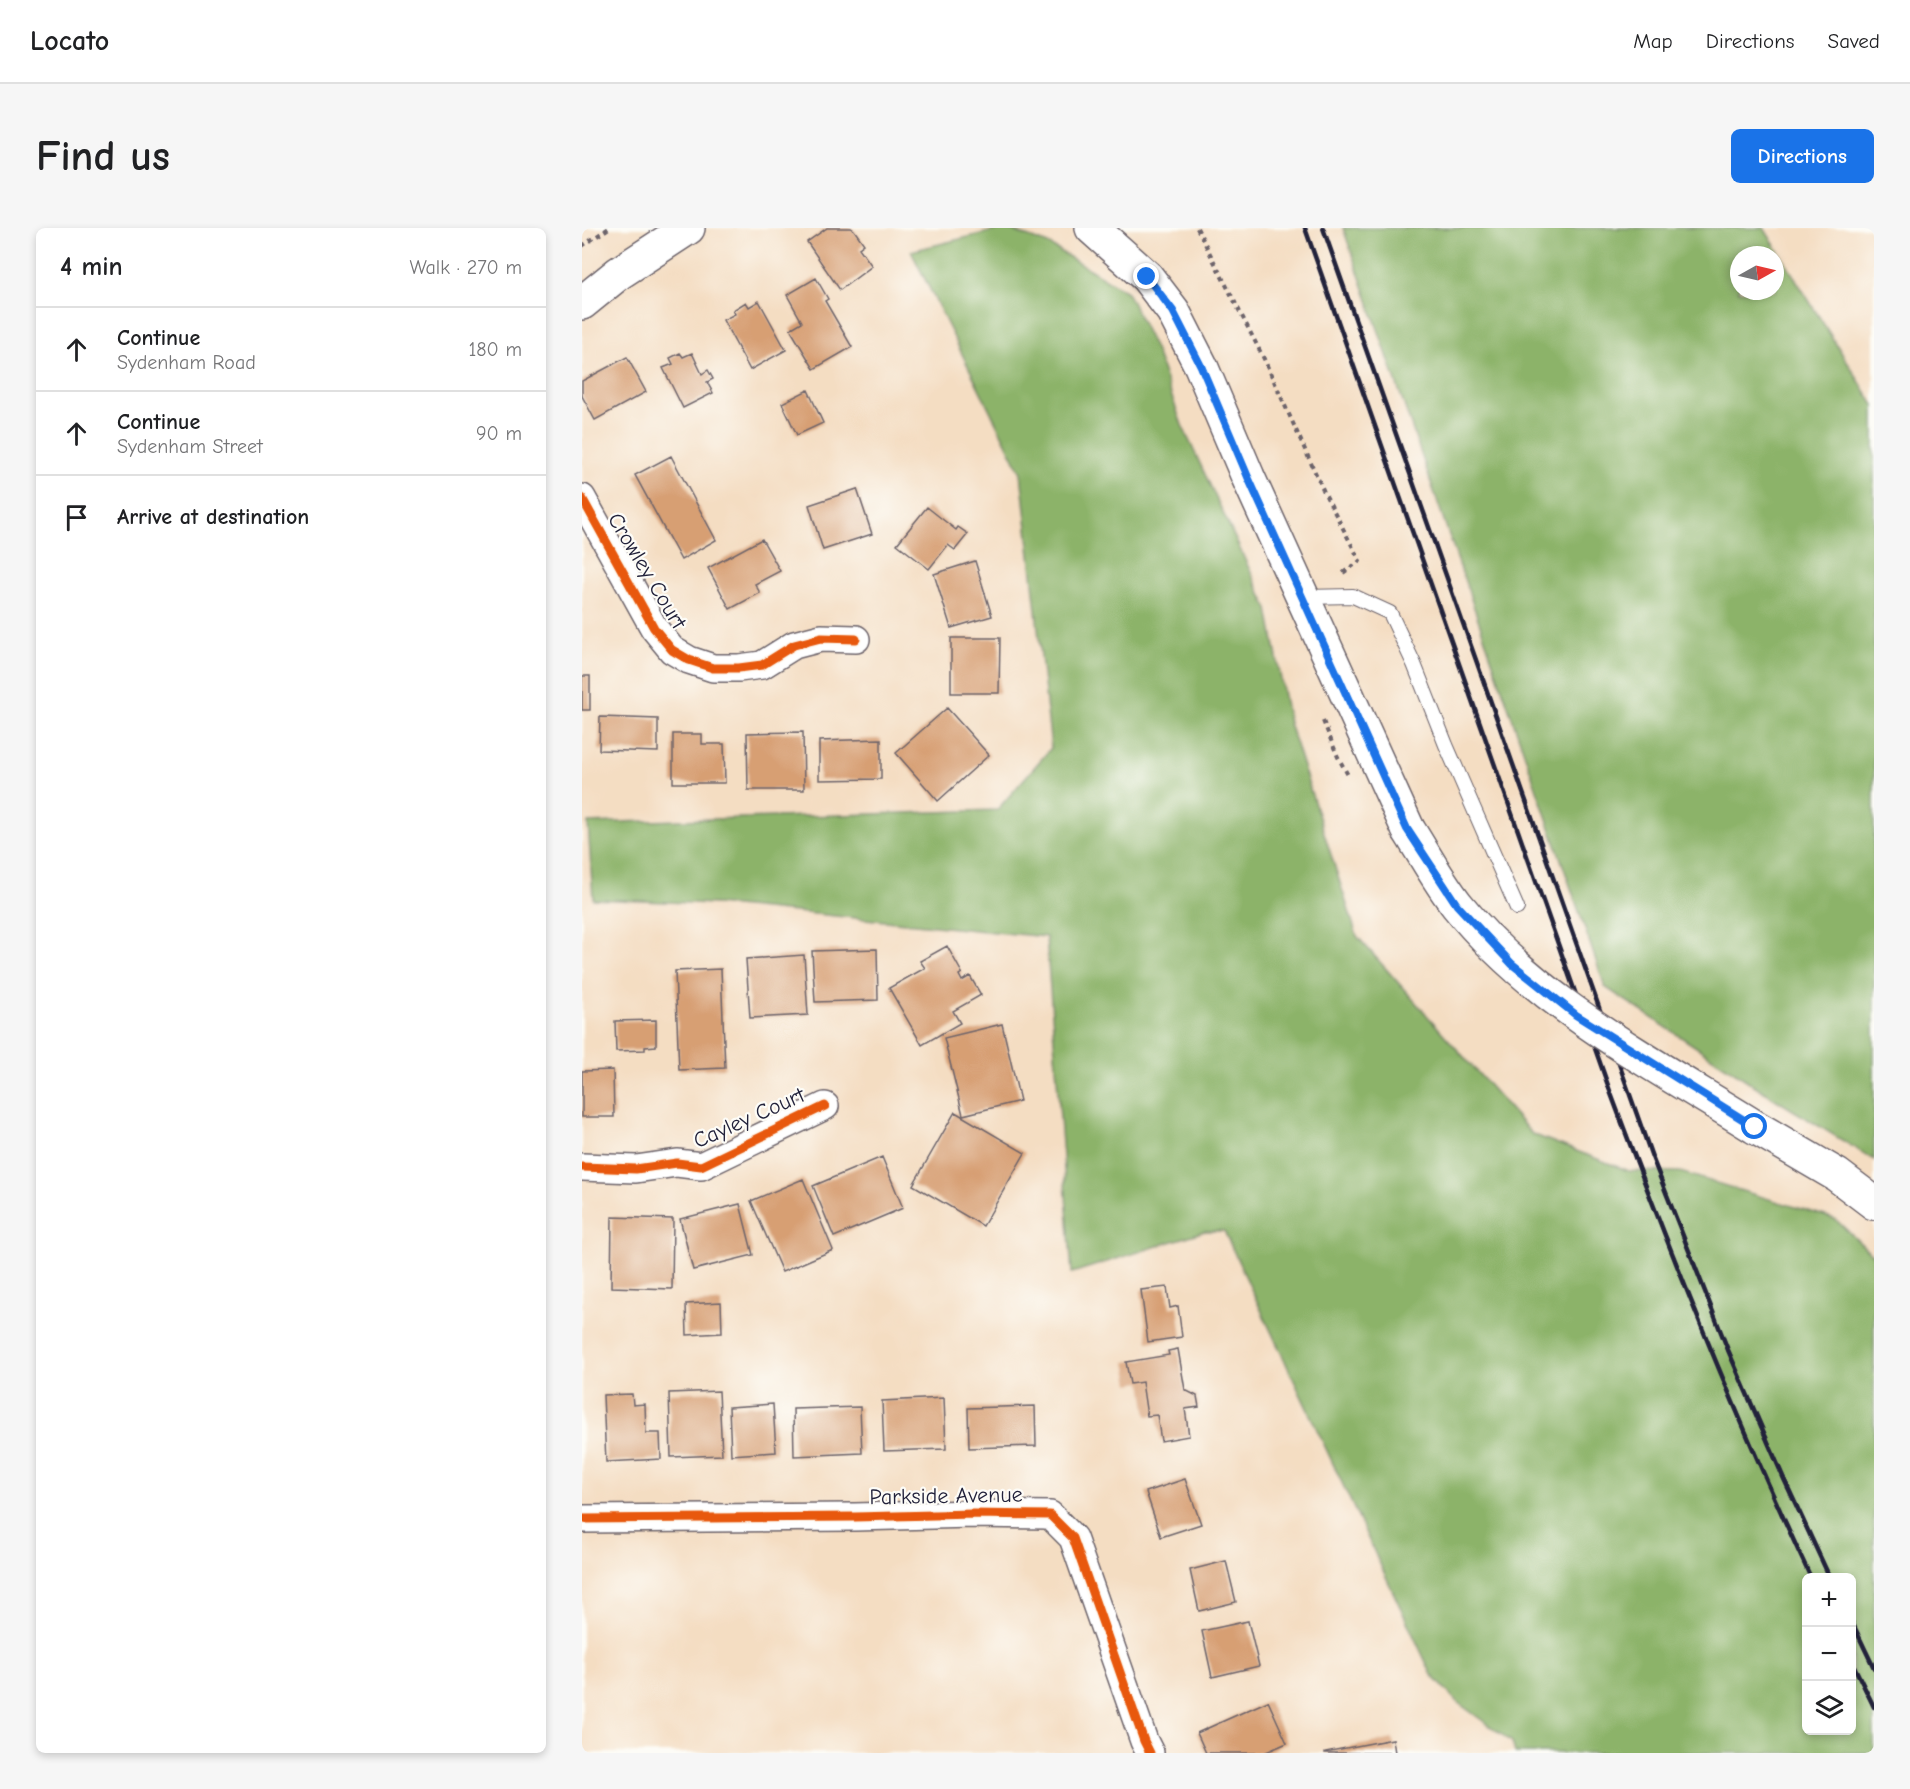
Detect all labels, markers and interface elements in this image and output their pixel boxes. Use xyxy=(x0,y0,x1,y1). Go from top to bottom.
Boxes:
text: Locato xyxy=(30,25,109,57)
text: Map xyxy=(1633,29,1673,53)
text: Directions xyxy=(1706,29,1795,53)
text: Saved xyxy=(1828,29,1880,53)
button: Directions xyxy=(1731,129,1874,183)
text: Find us xyxy=(36,132,170,181)
north arrow xyxy=(1730,246,1784,300)
text: 4 min xyxy=(60,252,123,282)
text: Walk · 270 m xyxy=(409,256,522,279)
route end xyxy=(1133,263,1159,289)
text: Continue xyxy=(117,325,200,351)
icon: ahead xyxy=(60,333,93,366)
text: 180 m xyxy=(468,338,522,361)
text: Sydenham Road xyxy=(117,351,256,374)
text: Continue xyxy=(117,409,200,435)
icon: ahead xyxy=(60,417,93,450)
text: 90 m xyxy=(476,422,522,445)
text: Sydenham Street xyxy=(117,435,263,458)
icon: arrive xyxy=(60,501,93,534)
text: Arrive at destination xyxy=(117,504,309,530)
street label: Crowley Court xyxy=(602,508,692,634)
street label: Cayley Court xyxy=(689,1082,809,1154)
route start xyxy=(1741,1113,1767,1139)
street label: Parkside Avenue xyxy=(869,1482,1023,1510)
map controls xyxy=(1802,1573,1856,1735)
button: + xyxy=(1802,1573,1856,1627)
button: − xyxy=(1802,1627,1856,1681)
button: layers xyxy=(1802,1681,1856,1735)

